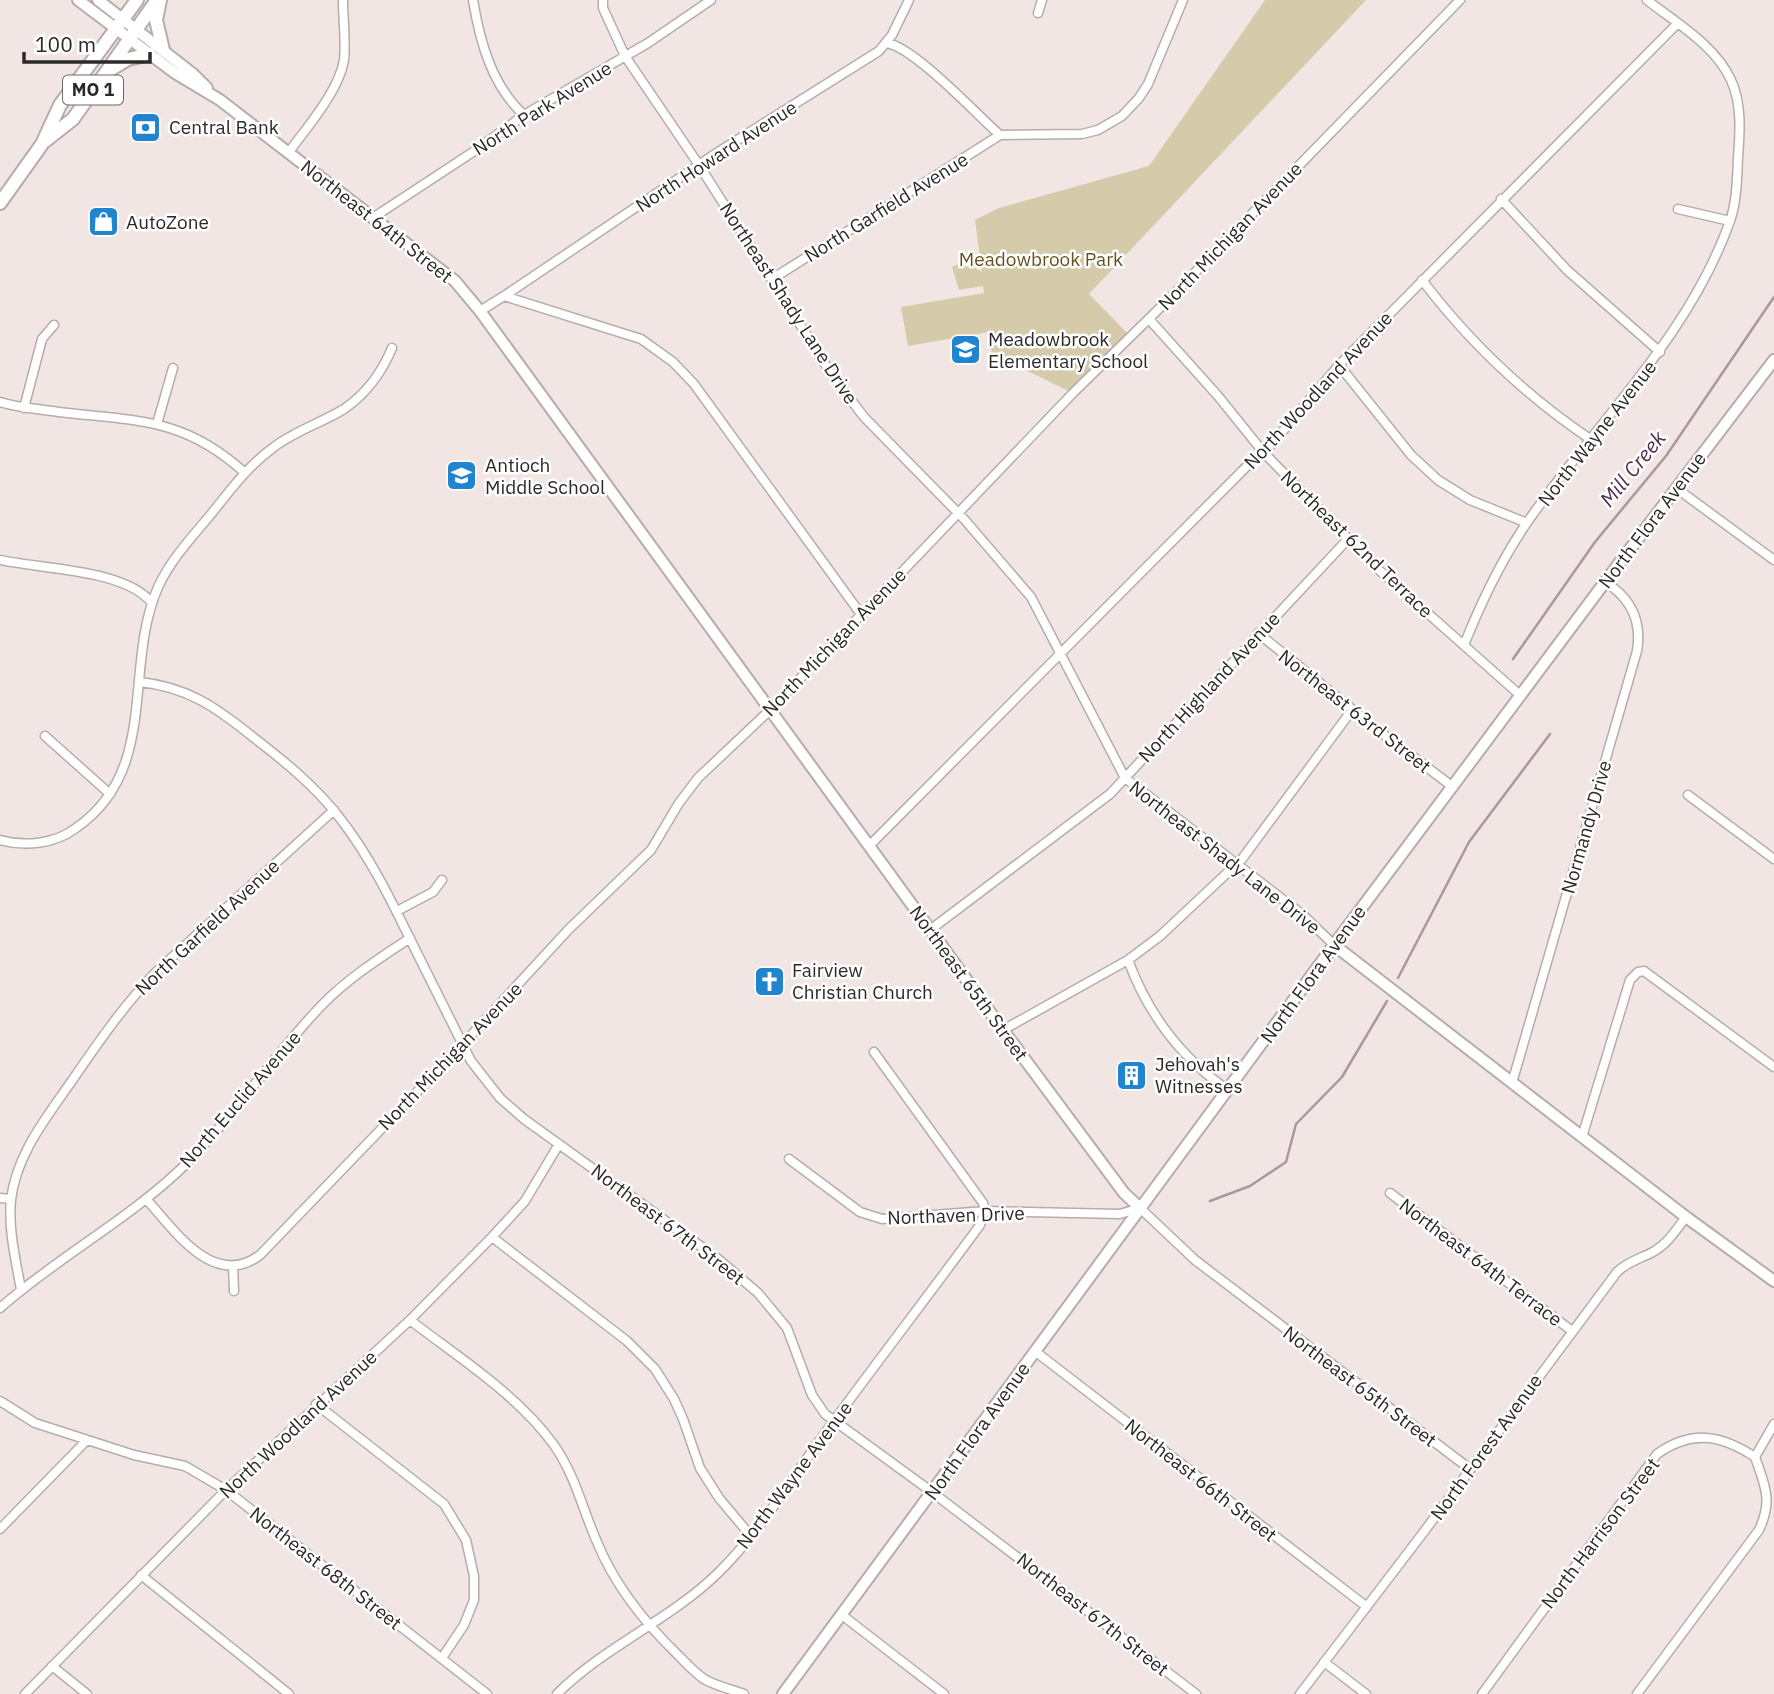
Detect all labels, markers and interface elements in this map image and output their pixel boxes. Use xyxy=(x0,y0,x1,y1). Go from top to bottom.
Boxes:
scale bar xyxy=(24,21,150,65)
text: 100 m xyxy=(35,30,96,58)
street label: North Park Avenue xyxy=(468,56,616,160)
road number: MO 1 xyxy=(63,76,123,104)
street label: North Howard Avenue xyxy=(631,95,801,217)
bank icon: Central Bank xyxy=(129,110,163,144)
place label: Central Bank xyxy=(169,115,279,139)
street label: North Garfield Avenue xyxy=(800,147,972,267)
street label: Northeast 64th Street xyxy=(296,154,458,288)
street label: North Michigan Avenue xyxy=(1153,157,1307,315)
street label: Northeast Shady Lane Drive xyxy=(715,198,863,408)
shop icon: AutoZone xyxy=(86,205,120,239)
place label: AutoZone xyxy=(126,210,209,234)
park label: Meadowbrook Park xyxy=(959,247,1123,271)
street label: North Woodland Avenue xyxy=(1239,306,1397,474)
place label: Meadowbrook Elementary School xyxy=(988,327,1148,373)
school or university icon: Meadowbrook Elementary School xyxy=(948,333,982,367)
street label: North Wayne Avenue xyxy=(1533,355,1661,511)
water label: Mill Creek xyxy=(1593,424,1672,512)
street label: North Flora Avenue xyxy=(1593,447,1711,593)
place label: Antioch Middle School xyxy=(485,453,605,499)
school or university icon: Antioch Middle School xyxy=(445,459,479,493)
street label: Northeast 62nd Terrace xyxy=(1276,465,1438,623)
street label: North Michigan Avenue xyxy=(757,563,911,721)
street label: North Highland Avenue xyxy=(1133,607,1285,767)
street label: Northeast 63rd Street xyxy=(1274,644,1436,778)
street label: Normandy Drive xyxy=(1555,758,1617,896)
street label: Northeast Shady Lane Drive xyxy=(1125,775,1325,939)
street label: North Garfield Avenue xyxy=(130,854,284,1000)
street label: North Flora Avenue xyxy=(1255,900,1371,1048)
street label: Northeast 65th Street xyxy=(905,901,1033,1065)
place label: Fairview Christian Church xyxy=(792,958,933,1004)
church icon: Fairview Christian Church xyxy=(752,964,786,998)
street label: North Michigan Avenue xyxy=(373,977,527,1135)
street label: North Euclid Avenue xyxy=(174,1026,306,1172)
place label: Jehovah's Witnesses xyxy=(1155,1052,1243,1098)
building icon: Jehovah's Witnesses xyxy=(1115,1058,1149,1092)
street label: Northeast 67th Street xyxy=(586,1158,750,1290)
street label: Northeast 64th Terrace xyxy=(1395,1193,1567,1331)
street label: Northaven Drive xyxy=(887,1201,1025,1229)
street label: Northeast 65th Street xyxy=(1278,1320,1442,1452)
street label: North Woodland Avenue xyxy=(214,1345,382,1503)
street label: North Flora Avenue xyxy=(919,1357,1035,1505)
street label: North Forest Avenue xyxy=(1425,1369,1547,1525)
street label: North Wayne Avenue xyxy=(731,1397,857,1553)
street label: Northeast 66th Street xyxy=(1120,1413,1282,1547)
street label: North Harrison Street xyxy=(1535,1453,1665,1613)
street label: Northeast 68th Street xyxy=(245,1501,407,1635)
street label: Northeast 67th Street xyxy=(1012,1547,1174,1681)

